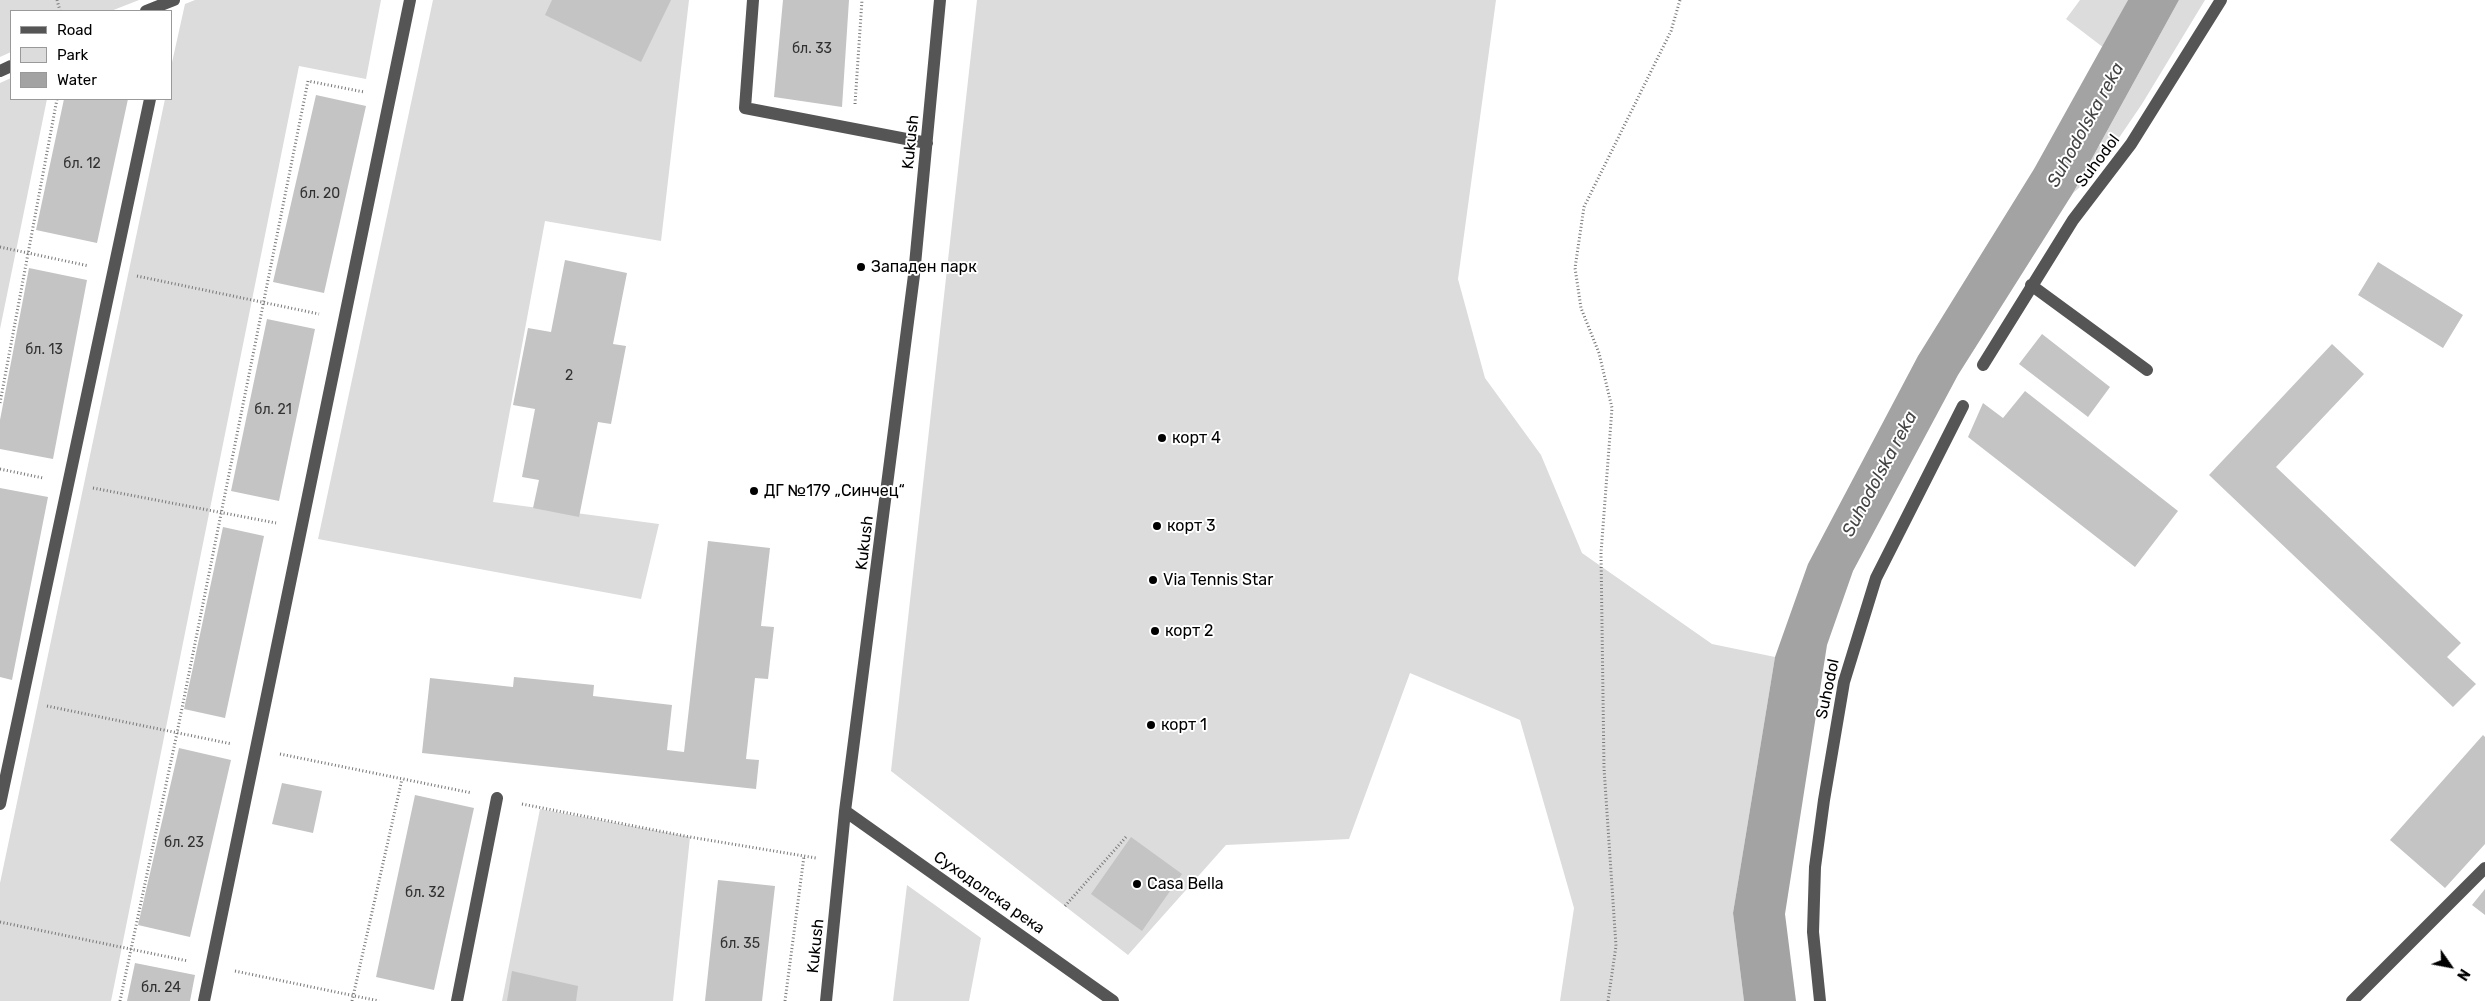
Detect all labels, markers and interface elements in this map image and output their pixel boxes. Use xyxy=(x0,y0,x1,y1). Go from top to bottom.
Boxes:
legend xyxy=(10,10,172,100)
text: Road xyxy=(57,21,93,39)
house number: бл. 33 xyxy=(792,41,832,57)
text: Park xyxy=(57,46,88,64)
water label: Suhodolska reka xyxy=(2043,59,2129,191)
text: Water xyxy=(57,71,97,89)
street label: Kukush xyxy=(899,114,923,170)
street label: Suhodol xyxy=(2072,131,2124,191)
house number: бл. 12 xyxy=(63,156,101,172)
house number: бл. 20 xyxy=(300,186,340,202)
place label: Западен парк xyxy=(871,257,977,277)
marker: Западен парк xyxy=(855,261,867,273)
house number: бл. 13 xyxy=(25,342,63,358)
house number: 2 xyxy=(565,368,573,384)
house number: бл. 21 xyxy=(254,402,292,418)
water label: Suhodolska reka xyxy=(1838,408,1922,540)
place label: корт 4 xyxy=(1172,428,1221,448)
marker: корт 4 xyxy=(1156,432,1168,444)
place label: ДГ №179 „Синчец“ xyxy=(764,481,905,501)
marker: ДГ №179 „Синчец“ xyxy=(748,485,760,497)
street label: Kukush xyxy=(852,515,878,571)
place label: корт 3 xyxy=(1167,516,1216,536)
marker: корт 3 xyxy=(1151,520,1163,532)
place label: Via Tennis Star xyxy=(1163,570,1273,590)
marker: Via Tennis Star xyxy=(1147,574,1159,586)
place label: корт 2 xyxy=(1165,621,1213,641)
marker: корт 2 xyxy=(1149,625,1161,637)
street label: Suhodol xyxy=(1812,657,1844,721)
place label: корт 1 xyxy=(1161,715,1207,735)
marker: корт 1 xyxy=(1145,719,1157,731)
house number: бл. 23 xyxy=(164,835,204,851)
street label: Суходолска река xyxy=(930,848,1048,938)
place label: Casa Bella xyxy=(1147,874,1224,894)
marker: Casa Bella xyxy=(1131,878,1143,890)
house number: бл. 32 xyxy=(405,885,445,901)
street label: Kukush xyxy=(804,918,828,974)
house number: бл. 35 xyxy=(720,936,760,952)
north arrow xyxy=(2425,941,2475,991)
text: N xyxy=(2453,966,2473,983)
house number: бл. 24 xyxy=(141,980,181,996)

